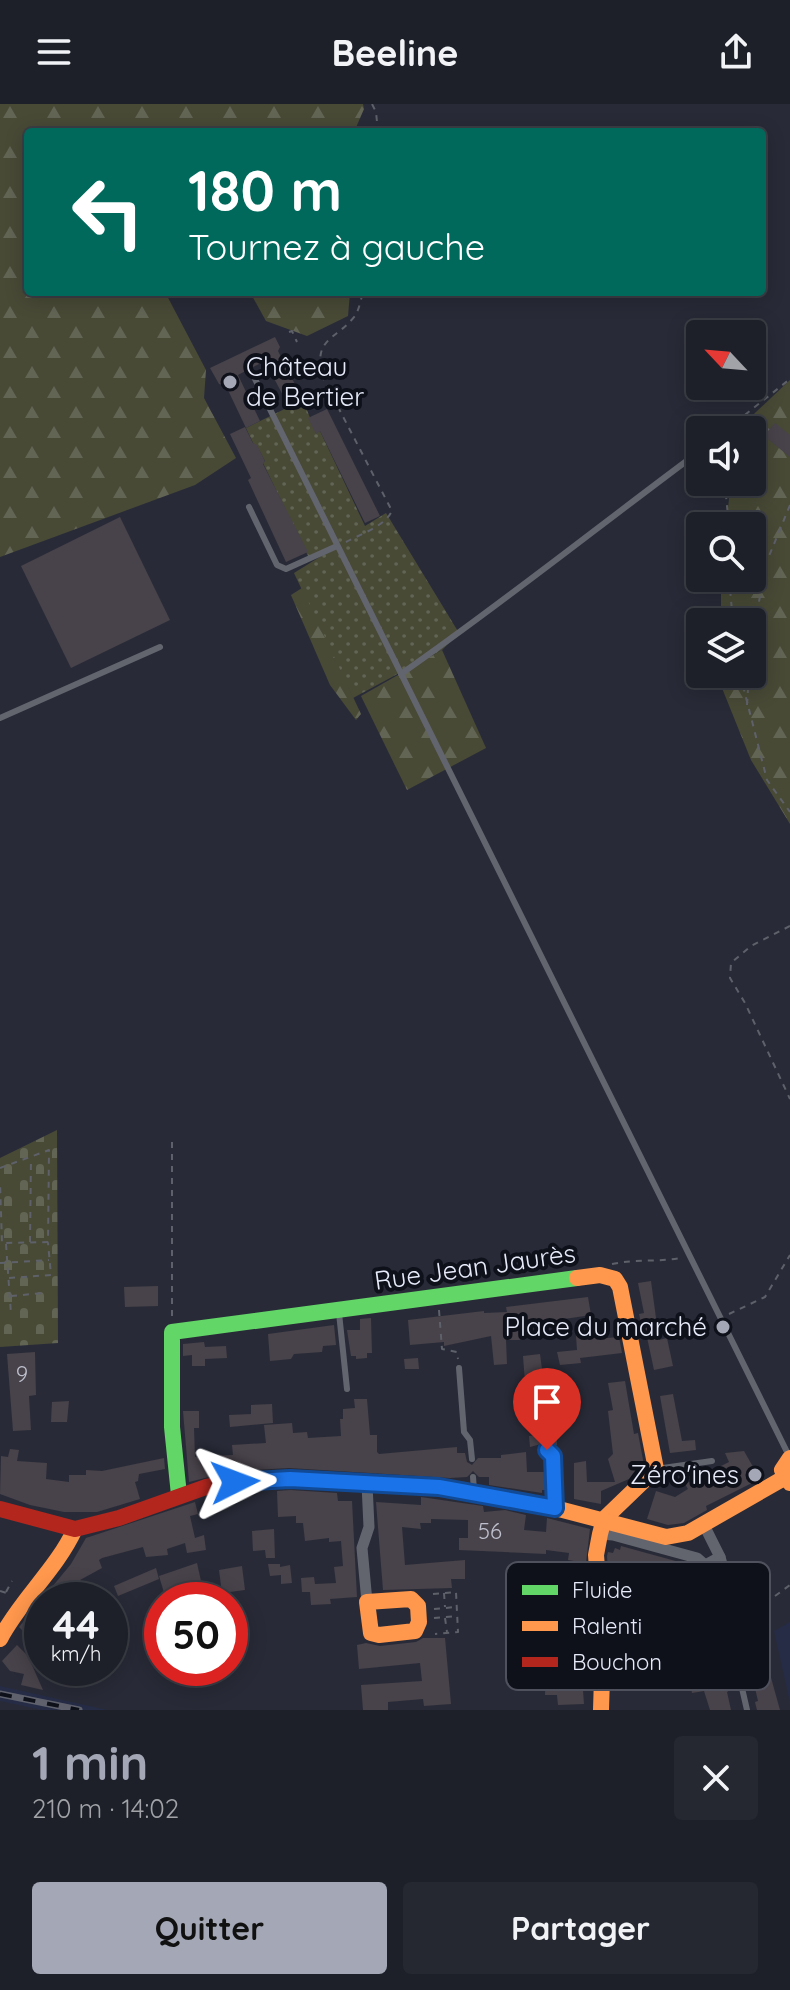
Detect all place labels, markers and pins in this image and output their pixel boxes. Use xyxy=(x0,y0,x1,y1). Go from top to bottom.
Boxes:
place label: Château de Bertier xyxy=(246,350,364,413)
marker: Château de Bertier xyxy=(221,373,239,391)
place label: Place du marché xyxy=(505,1310,707,1343)
marker: Place du marché xyxy=(714,1318,732,1336)
pin xyxy=(513,1368,581,1450)
place label: Zéro'ines xyxy=(630,1458,739,1491)
marker: Zéro'ines xyxy=(746,1466,764,1484)

